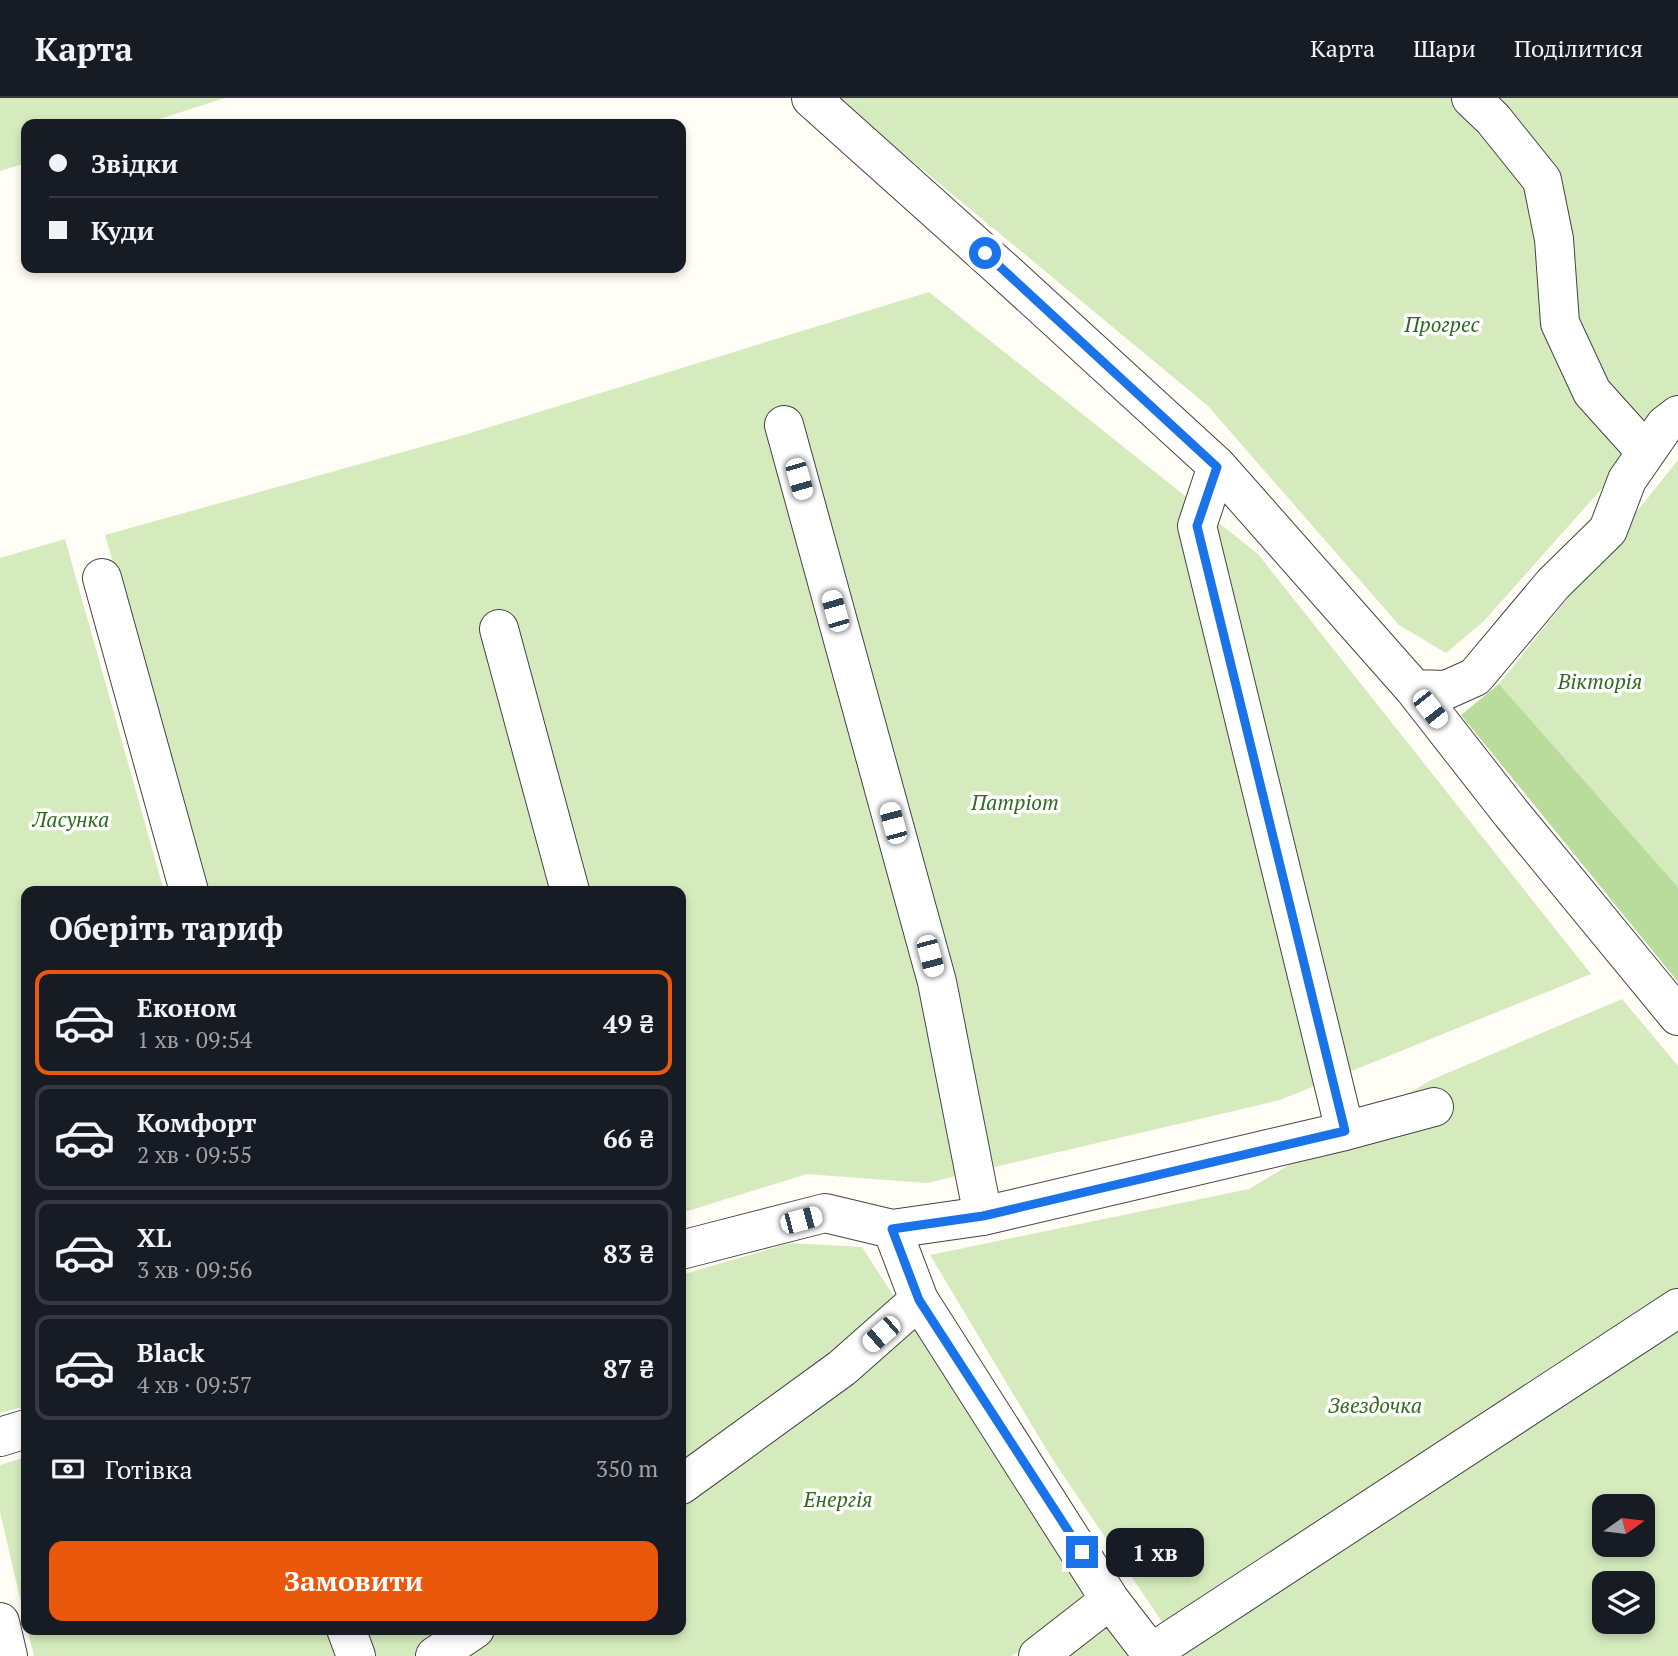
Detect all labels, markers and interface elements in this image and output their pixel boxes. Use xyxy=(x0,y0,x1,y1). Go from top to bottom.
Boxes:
text: Карта xyxy=(35,27,133,70)
text: Карта xyxy=(1310,32,1375,64)
text: Шари xyxy=(1413,32,1476,64)
text: Поділитися xyxy=(1514,32,1643,64)
text: Звідки xyxy=(91,146,178,180)
text: Куди xyxy=(91,213,154,247)
route start xyxy=(969,237,1001,269)
park label: Прогрес xyxy=(1403,310,1481,338)
car xyxy=(784,456,815,502)
car xyxy=(820,588,851,634)
park label: Вікторія xyxy=(1557,667,1642,695)
car xyxy=(1409,686,1452,732)
park label: Патріот xyxy=(970,788,1059,816)
car xyxy=(878,800,909,846)
park label: Ласунка xyxy=(32,805,109,833)
text: Оберіть тариф xyxy=(49,907,283,949)
car xyxy=(915,933,946,979)
text: Економ xyxy=(137,990,237,1024)
icon: car xyxy=(53,991,116,1054)
text: 49 ₴ xyxy=(603,1006,654,1040)
text: 1 хв · 09:54 xyxy=(137,1024,252,1055)
text: Комфорт xyxy=(137,1105,256,1139)
icon: car xyxy=(53,1106,116,1169)
text: 66 ₴ xyxy=(603,1121,654,1155)
text: 2 хв · 09:55 xyxy=(137,1139,252,1170)
car xyxy=(778,1204,825,1236)
text: XL xyxy=(137,1220,171,1254)
icon: car xyxy=(53,1221,116,1284)
text: 83 ₴ xyxy=(603,1236,654,1270)
text: 3 хв · 09:56 xyxy=(137,1254,252,1285)
car xyxy=(859,1312,904,1356)
text: Black xyxy=(137,1335,205,1369)
icon: car xyxy=(53,1336,116,1399)
text: 87 ₴ xyxy=(603,1351,654,1385)
text: 4 хв · 09:57 xyxy=(137,1369,252,1400)
park label: Звездочка xyxy=(1328,1391,1422,1419)
icon: cash xyxy=(49,1450,87,1488)
text: Готівка xyxy=(105,1452,193,1486)
text: 350 m xyxy=(596,1453,658,1484)
park label: Енергія xyxy=(802,1485,873,1513)
north arrow xyxy=(1592,1494,1656,1558)
map controls xyxy=(1592,1494,1655,1634)
callout: 1 хв xyxy=(1106,1528,1204,1576)
route end xyxy=(1066,1536,1098,1568)
text: 1 хв xyxy=(1132,1537,1178,1568)
button: Замовити xyxy=(49,1541,658,1621)
button: layers xyxy=(1592,1571,1655,1634)

